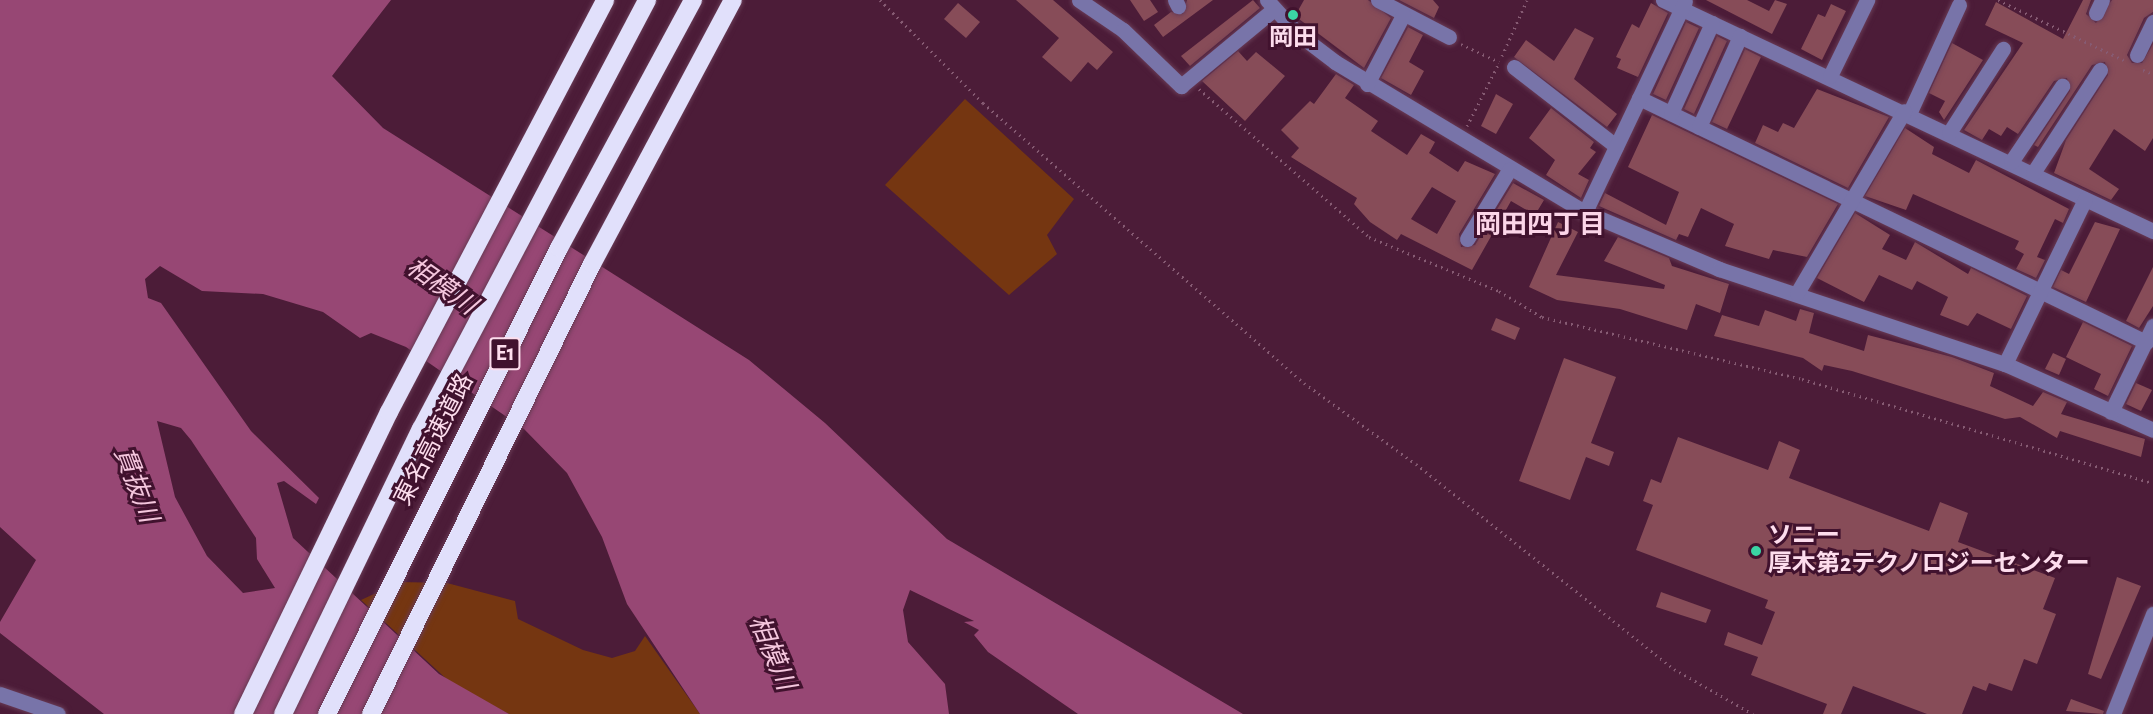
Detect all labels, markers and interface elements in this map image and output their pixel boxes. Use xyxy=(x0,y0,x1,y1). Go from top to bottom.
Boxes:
marker: 岡田 xyxy=(1286,8,1300,22)
place label: 岡田 xyxy=(1269,25,1317,53)
district label: 岡田四丁目 xyxy=(1475,210,1605,242)
water label: 相模川 xyxy=(400,252,482,322)
road number: E1 xyxy=(488,335,522,373)
street label: 東名高速道路 xyxy=(389,369,481,511)
water label: 貫抜川 xyxy=(106,443,164,527)
place label: ソニー 厚木第2テクノロジーセンター xyxy=(1768,523,2091,579)
marker: ソニー 厚木第2テクノロジーセンター xyxy=(1749,544,1763,558)
water label: 相模川 xyxy=(741,611,801,695)

